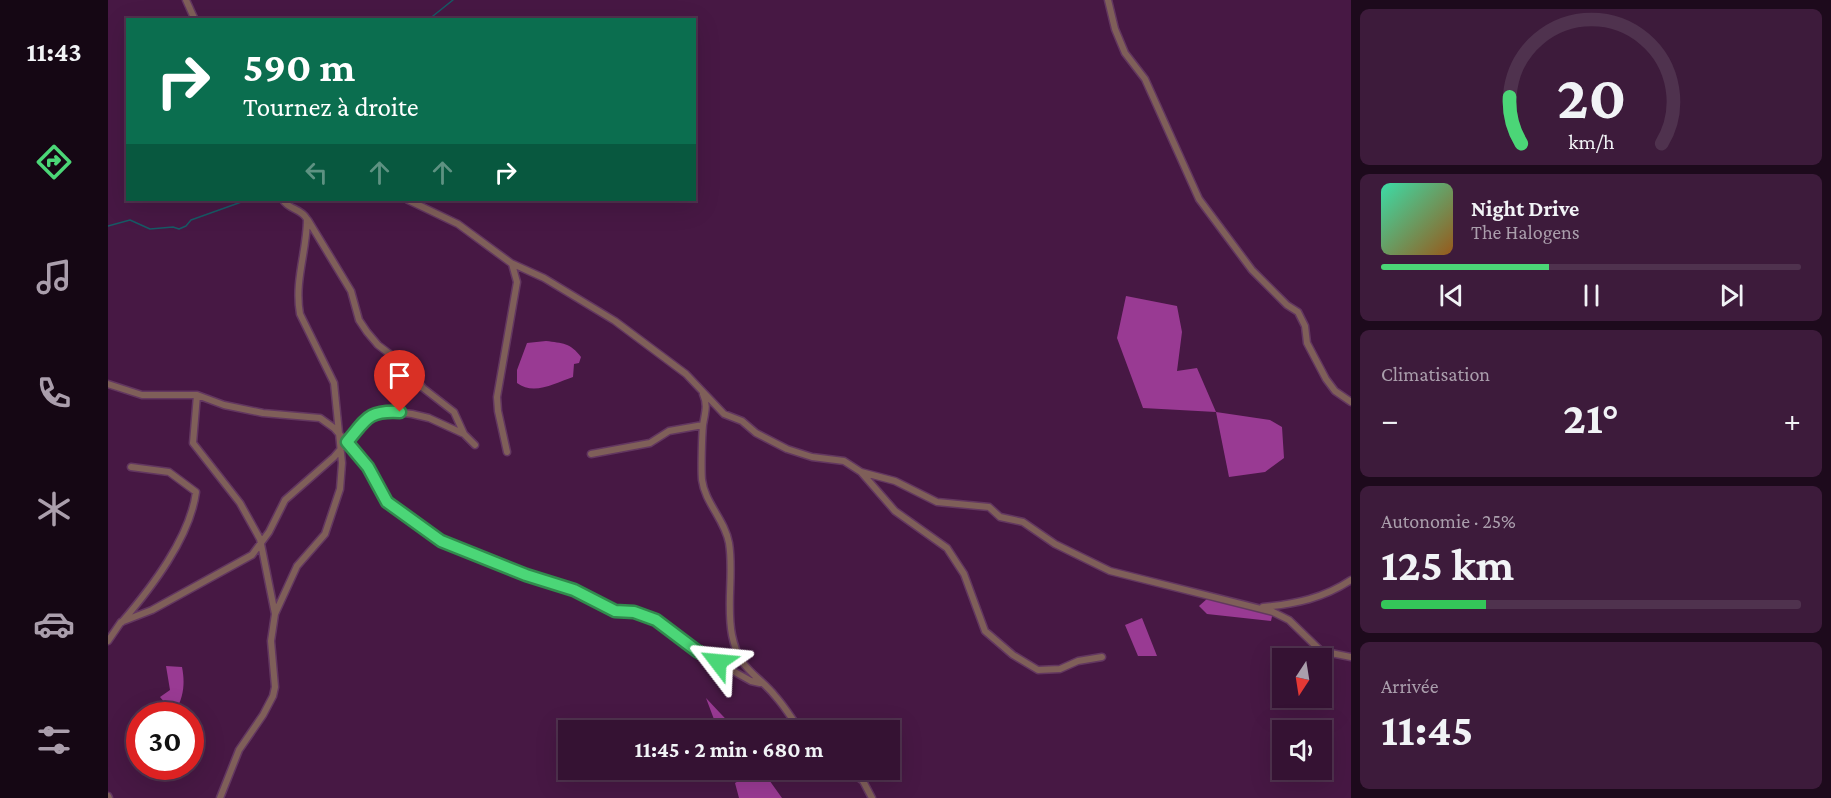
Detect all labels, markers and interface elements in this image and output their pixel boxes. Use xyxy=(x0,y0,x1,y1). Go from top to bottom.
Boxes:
text: 11:43 xyxy=(26,37,82,67)
icon: right xyxy=(144,42,222,120)
text: 590 m xyxy=(243,43,355,90)
text: 20 xyxy=(1556,62,1626,131)
text: Tournez à droite xyxy=(243,92,419,122)
text: km/h xyxy=(1568,130,1615,154)
icon: directions xyxy=(33,141,75,183)
icon: left xyxy=(300,156,333,189)
icon: ahead xyxy=(363,156,396,189)
icon: ahead xyxy=(426,156,459,189)
icon: right xyxy=(489,156,522,189)
text: Night Drive xyxy=(1471,196,1579,221)
text: The Halogens xyxy=(1471,221,1580,243)
icon: music xyxy=(33,256,75,298)
icon: previous xyxy=(1435,279,1468,312)
icon: pause xyxy=(1575,279,1608,312)
icon: next xyxy=(1715,279,1748,312)
pin xyxy=(374,350,425,412)
icon: arrive xyxy=(383,359,416,392)
text: Climatisation xyxy=(1381,363,1490,385)
icon: phone xyxy=(33,372,75,414)
text: 21° xyxy=(1563,393,1619,443)
text: − xyxy=(1381,401,1398,438)
text: + xyxy=(1784,401,1801,438)
icon: climate xyxy=(33,488,75,530)
text: Autonomie · 25% xyxy=(1381,510,1516,532)
text: 125 km xyxy=(1381,540,1514,590)
icon: car xyxy=(33,603,75,645)
position arrow xyxy=(686,630,750,694)
north arrow xyxy=(1272,648,1332,708)
map controls xyxy=(1272,648,1332,780)
text: Arrivée xyxy=(1381,675,1438,697)
speed limit sign: 30 xyxy=(126,702,204,780)
text: 11:45 xyxy=(1381,705,1473,755)
icon: filters xyxy=(33,719,75,761)
button: sound xyxy=(1272,720,1332,780)
text: 11:45 · 2 min · 680 m xyxy=(635,737,823,762)

